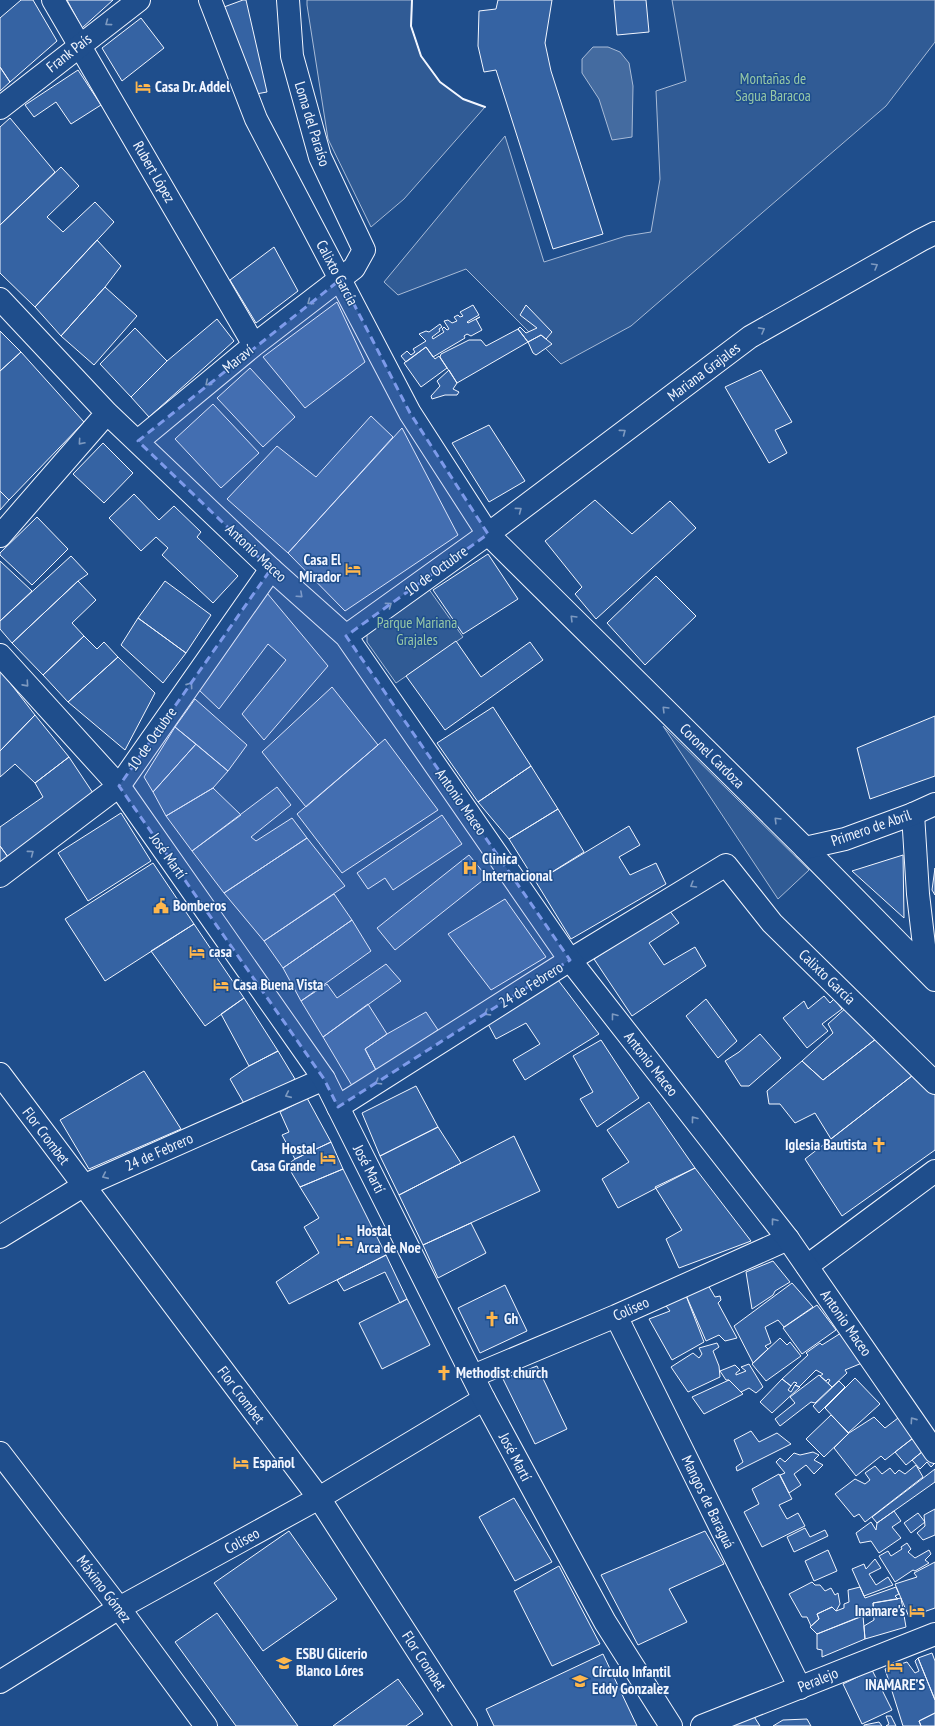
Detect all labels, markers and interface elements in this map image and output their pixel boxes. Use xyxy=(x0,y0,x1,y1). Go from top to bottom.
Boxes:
one-way arrow xyxy=(106,19,113,26)
street label: Frank País xyxy=(42,29,95,76)
park label: Montañas de Sagua Baracoa xyxy=(735,69,811,105)
place label: Casa Dr. Addel xyxy=(155,77,230,96)
hotel icon: Casa Dr. Addel xyxy=(134,78,152,96)
street label: Loma del Paraíso xyxy=(291,79,334,169)
street label: Rubert López xyxy=(129,137,180,206)
street label: Calixto García xyxy=(312,237,363,309)
one-way arrow xyxy=(871,264,878,271)
one-way arrow xyxy=(307,298,314,305)
one-way arrow xyxy=(758,328,765,335)
street label: Mariana Grajales xyxy=(664,338,744,405)
street label: Maraví xyxy=(218,340,258,377)
one-way arrow xyxy=(206,379,213,386)
one-way arrow xyxy=(619,430,626,437)
one-way arrow xyxy=(79,437,86,445)
one-way arrow xyxy=(515,508,522,515)
street label: Antonio Maceo xyxy=(222,519,291,586)
street label: 10 de Octubre xyxy=(400,541,471,600)
place label: Casa El Mirador xyxy=(299,550,342,586)
hotel icon: Casa El Mirador xyxy=(344,560,362,578)
one-way arrow xyxy=(295,590,303,597)
one-way arrow xyxy=(384,603,391,610)
park label: Parque Mariana Grajales xyxy=(377,613,457,649)
one-way arrow xyxy=(570,615,578,622)
one-way arrow xyxy=(22,679,29,687)
one-way arrow xyxy=(185,682,193,689)
street label: 10 de Octubre xyxy=(123,703,180,774)
one-way arrow xyxy=(662,706,670,714)
street label: Coronel Cardoza xyxy=(676,719,749,792)
street label: Antonio Maceo xyxy=(432,765,491,839)
street label: Primero de Abril xyxy=(828,805,914,850)
one-way arrow xyxy=(774,817,782,825)
street label: José Martí xyxy=(145,828,192,883)
place label: Clinica Internacional xyxy=(482,849,553,885)
one-way arrow xyxy=(27,851,34,858)
hospital icon: Clinica Internacional xyxy=(461,859,479,877)
one-way arrow xyxy=(690,881,697,888)
place label: Bomberos xyxy=(173,896,226,915)
public building icon: Bomberos xyxy=(152,897,170,915)
place label: casa xyxy=(209,942,232,961)
hotel icon: casa xyxy=(188,943,206,961)
street label: Calixto García xyxy=(795,945,860,1008)
street label: 24 de Febrero xyxy=(495,957,566,1012)
place label: Casa Buena Vista xyxy=(233,975,323,994)
hotel icon: Casa Buena Vista xyxy=(212,976,230,994)
one-way arrow xyxy=(484,1008,491,1015)
one-way arrow xyxy=(612,1014,619,1021)
street label: Antonio Maceo xyxy=(620,1028,683,1100)
one-way arrow xyxy=(375,1077,382,1084)
one-way arrow xyxy=(285,1090,292,1098)
street label: Flor Crombet xyxy=(19,1103,74,1168)
one-way arrow xyxy=(692,1116,699,1123)
street label: 24 de Febrero xyxy=(122,1128,196,1175)
place label: Iglesia Bautista xyxy=(785,1135,867,1154)
church icon: Iglesia Bautista xyxy=(870,1136,888,1154)
place label: Hostal Casa Grande xyxy=(251,1139,316,1175)
street label: José Martí xyxy=(349,1140,390,1197)
hotel icon: Hostal Casa Grande xyxy=(319,1149,337,1167)
one-way arrow xyxy=(102,1171,110,1179)
one-way arrow xyxy=(772,1219,779,1226)
place label: Hostal Arca de Noe xyxy=(356,1221,421,1257)
hotel icon: Hostal Arca de Noe xyxy=(336,1231,354,1249)
street label: Antonio Maceo xyxy=(817,1286,876,1360)
street label: Coliseo xyxy=(610,1292,652,1325)
place label: Gh xyxy=(504,1309,519,1328)
church icon: Gh xyxy=(483,1310,501,1328)
street label: Flor Crombet xyxy=(214,1362,269,1427)
place label: Methodist church xyxy=(456,1363,548,1382)
church icon: Methodist church xyxy=(435,1364,453,1382)
one-way arrow xyxy=(911,1417,918,1424)
street label: José Martí xyxy=(494,1428,536,1485)
street label: Mangos de Baraguá xyxy=(678,1452,739,1552)
place label: Español xyxy=(253,1453,295,1472)
hotel icon: Español xyxy=(232,1454,250,1472)
street label: Coliseo xyxy=(221,1523,263,1558)
street label: Máximo Gómez xyxy=(73,1551,136,1626)
place label: Inamare's xyxy=(855,1601,905,1620)
hotel icon: Inamare's xyxy=(908,1602,926,1620)
street label: Flor Crombet xyxy=(398,1627,451,1694)
place label: ESBU Glicerio Blanco Lóres xyxy=(296,1644,368,1680)
school or university icon: ESBU Glicerio Blanco Lóres xyxy=(275,1654,293,1672)
hotel icon: INAMARE’S xyxy=(886,1657,904,1675)
place label: Círculo Infantil Eddy Gonzalez xyxy=(592,1662,671,1698)
street label: Peralejo xyxy=(795,1663,841,1696)
school or university icon: Círculo Infantil Eddy Gonzalez xyxy=(571,1672,589,1690)
place label: INAMARE’S xyxy=(865,1675,925,1694)

